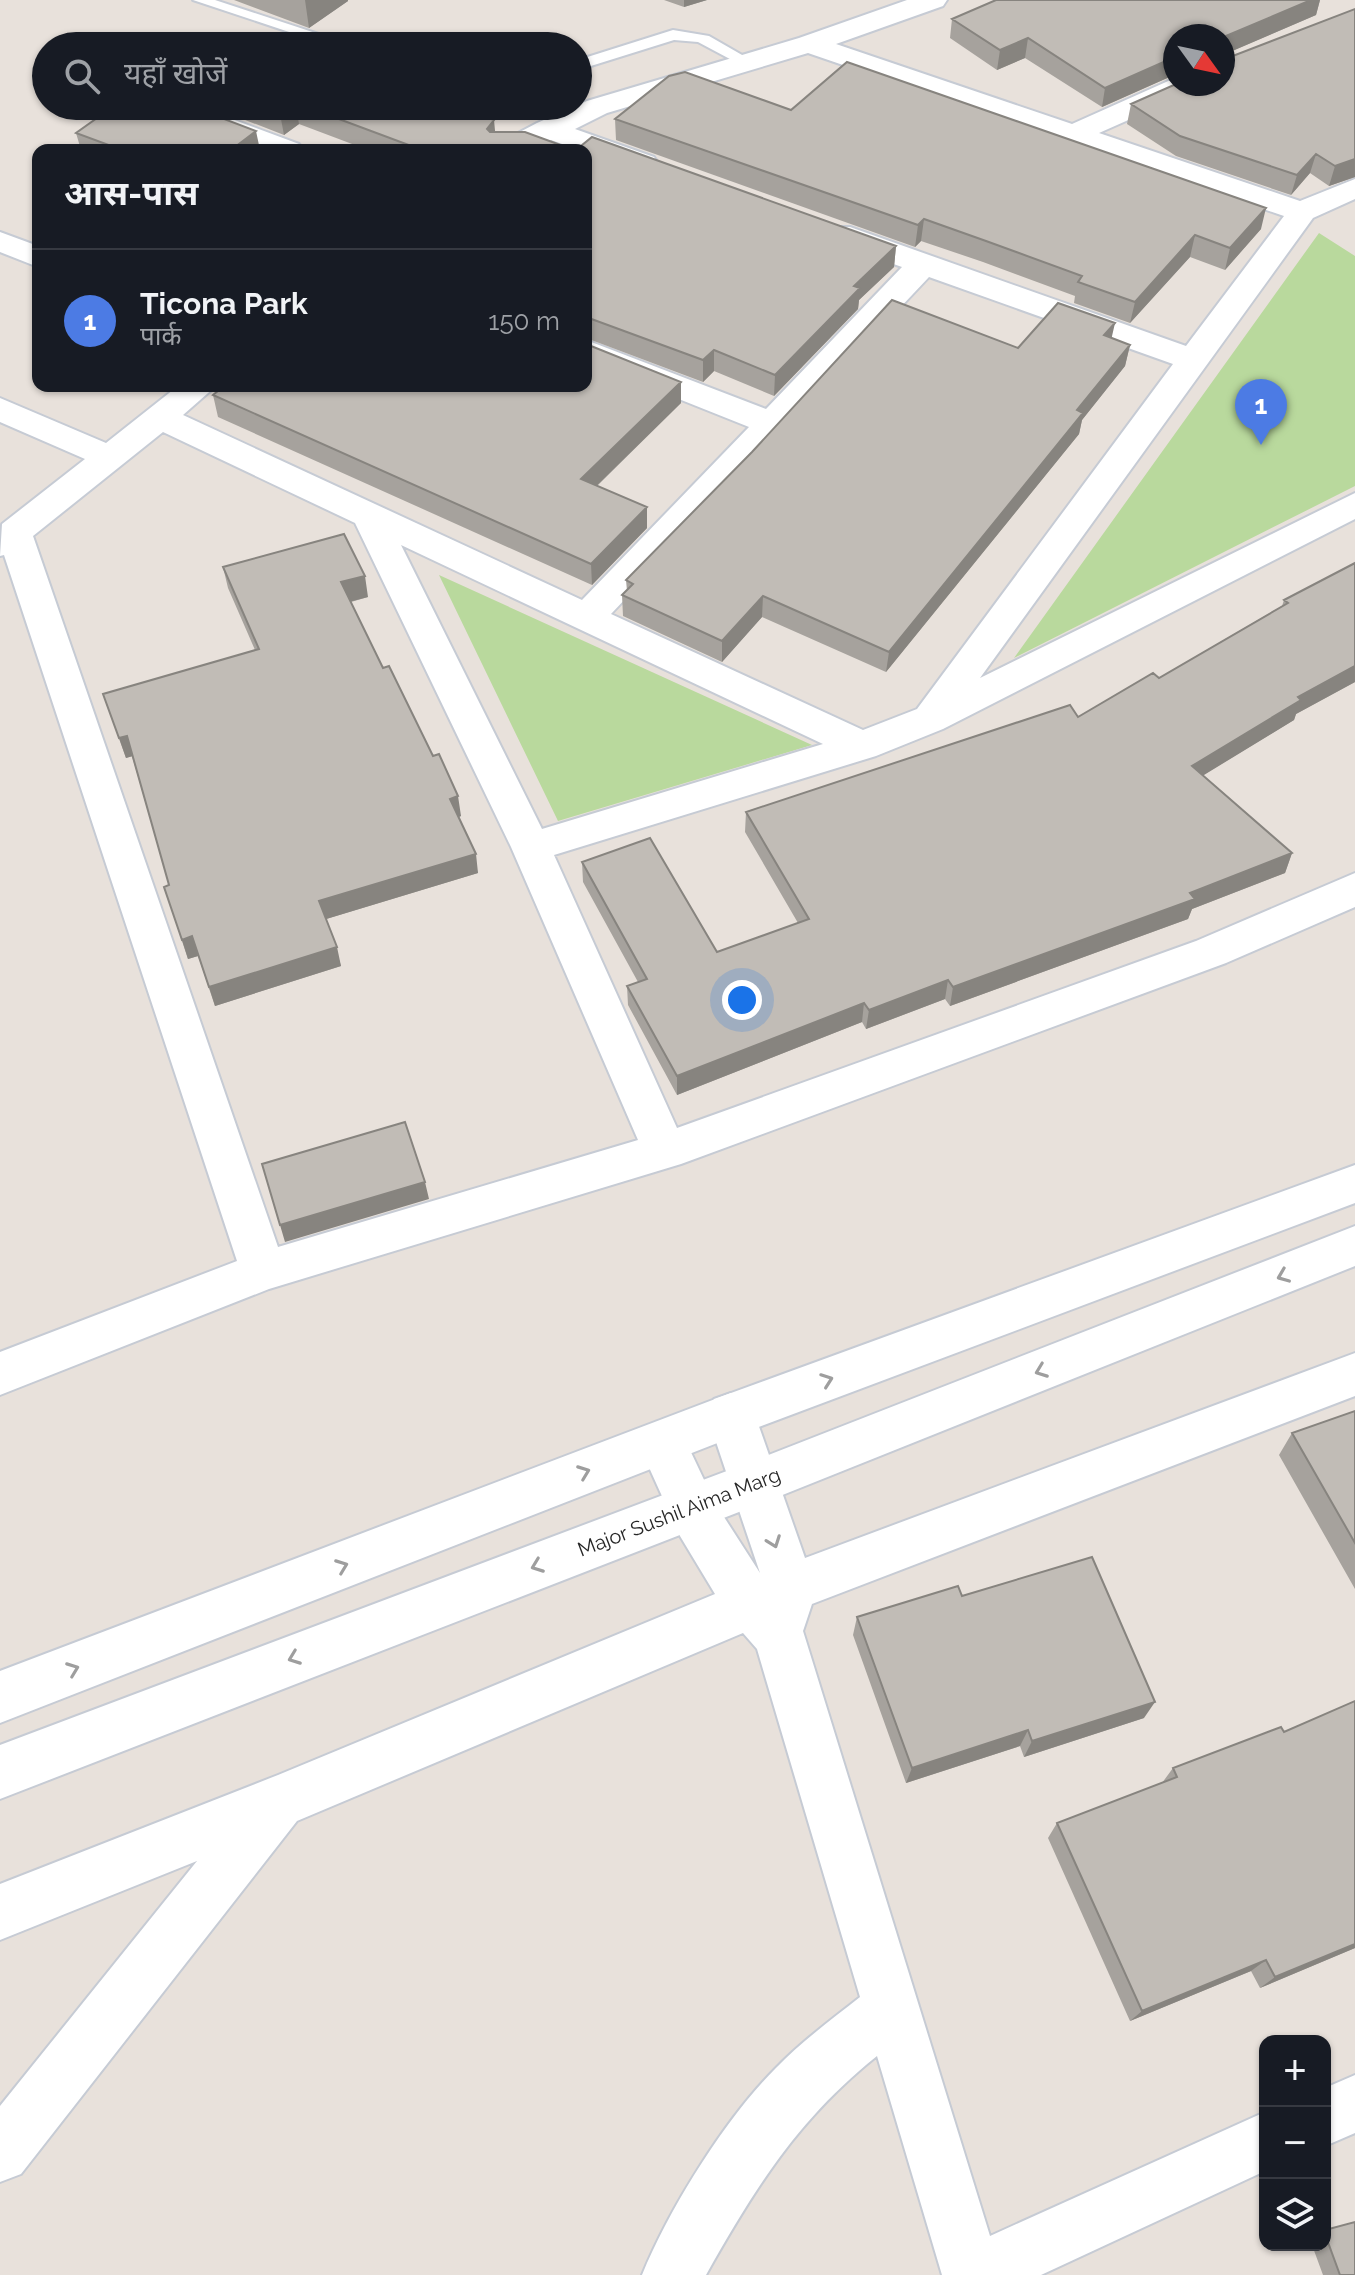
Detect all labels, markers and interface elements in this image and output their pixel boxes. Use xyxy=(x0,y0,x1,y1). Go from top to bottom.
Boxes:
north arrow xyxy=(1163,24,1235,96)
search box xyxy=(32,32,592,120)
icon: search xyxy=(60,54,104,98)
text: यहाँ खोजें xyxy=(124,56,227,91)
text: आस-पास xyxy=(64,173,198,213)
text: Ticona Park xyxy=(140,286,308,321)
text: 1 xyxy=(84,306,96,336)
text: 150 m xyxy=(488,306,560,336)
text: पार्क xyxy=(140,321,181,351)
pin: 1 xyxy=(1235,379,1287,445)
your location xyxy=(722,980,762,1020)
one-way arrow xyxy=(1277,1266,1291,1282)
one-way arrow xyxy=(1035,1361,1049,1378)
one-way arrow xyxy=(819,1373,833,1390)
street label: Major Sushil Aima Marg xyxy=(574,1462,784,1562)
one-way arrow xyxy=(576,1465,590,1482)
one-way arrow xyxy=(764,1534,780,1548)
one-way arrow xyxy=(531,1556,545,1573)
one-way arrow xyxy=(334,1559,348,1576)
one-way arrow xyxy=(288,1648,302,1665)
one-way arrow xyxy=(65,1662,79,1679)
map controls xyxy=(1259,2035,1331,2251)
button: + xyxy=(1259,2035,1331,2107)
button: − xyxy=(1259,2107,1331,2179)
button: layers xyxy=(1259,2179,1331,2251)

